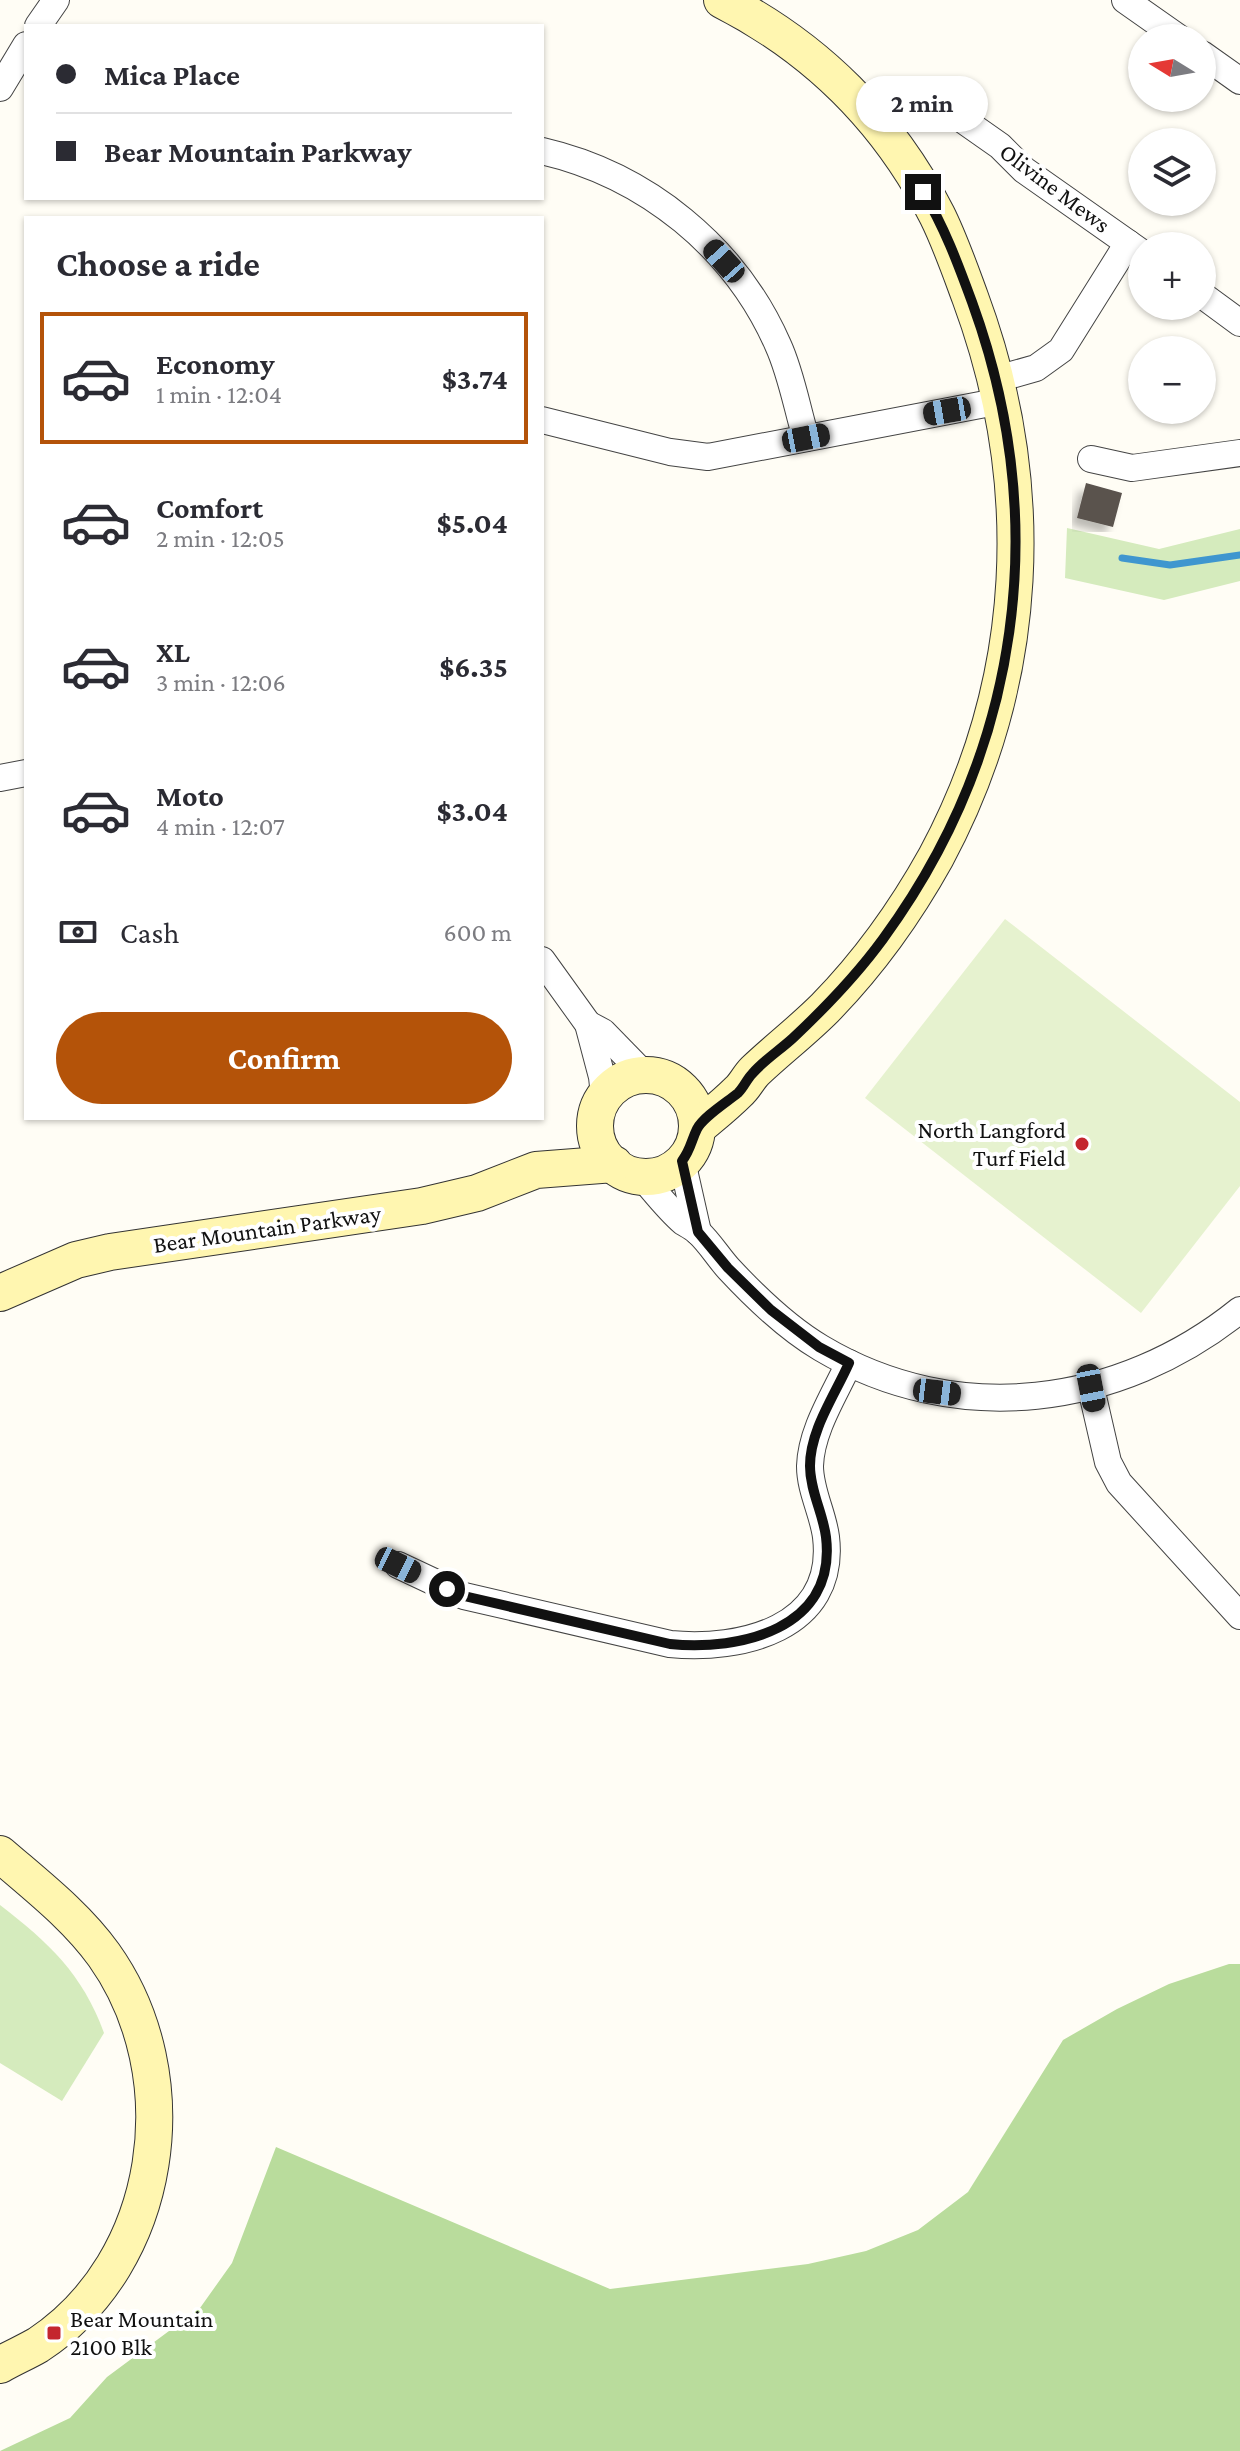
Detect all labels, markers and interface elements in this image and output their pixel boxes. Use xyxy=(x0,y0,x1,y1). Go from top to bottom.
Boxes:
north arrow xyxy=(1128,24,1216,112)
map controls xyxy=(1128,24,1216,424)
text: Mica Place xyxy=(104,58,240,91)
callout: 2 min xyxy=(857,76,989,132)
text: 2 min xyxy=(891,89,953,118)
button: layers xyxy=(1128,128,1216,216)
text: Bear Mountain Parkway xyxy=(104,135,412,168)
street label: Olivine Mews xyxy=(995,137,1116,238)
route end xyxy=(905,174,941,210)
button: + xyxy=(1128,232,1216,320)
car xyxy=(699,235,749,287)
text: Choose a ride xyxy=(56,244,260,284)
button: − xyxy=(1128,336,1216,424)
icon: car xyxy=(60,342,132,414)
text: Economy xyxy=(156,347,275,380)
text: $3.74 xyxy=(442,362,508,395)
text: 1 min · 12:04 xyxy=(156,380,282,409)
car xyxy=(921,395,973,427)
car xyxy=(780,422,832,454)
icon: car xyxy=(60,486,132,558)
text: Comfort xyxy=(156,491,263,524)
text: $5.04 xyxy=(436,506,508,539)
text: 2 min · 12:05 xyxy=(156,524,285,553)
icon: car xyxy=(60,630,132,702)
text: XL xyxy=(156,635,190,668)
text: $6.35 xyxy=(439,650,508,683)
text: 3 min · 12:06 xyxy=(156,668,286,697)
icon: car xyxy=(60,774,132,846)
text: Moto xyxy=(156,779,224,812)
text: $3.04 xyxy=(436,794,508,827)
text: 4 min · 12:07 xyxy=(156,812,285,841)
icon: cash xyxy=(56,910,100,954)
text: Cash xyxy=(120,916,179,949)
text: 600 m xyxy=(444,918,512,947)
button: Confirm xyxy=(56,1012,512,1104)
place label: North Langford Turf Field xyxy=(917,1116,1066,1171)
marker: North Langford Turf Field xyxy=(1073,1135,1091,1153)
street label: Bear Mountain Parkway xyxy=(151,1199,383,1258)
car xyxy=(1075,1362,1107,1414)
car xyxy=(912,1377,962,1407)
car xyxy=(371,1544,425,1586)
route start xyxy=(429,1571,465,1607)
place label: Bear Mountain 2100 Blk xyxy=(70,2305,213,2360)
marker: Bear Mountain 2100 Blk xyxy=(45,2324,63,2342)

